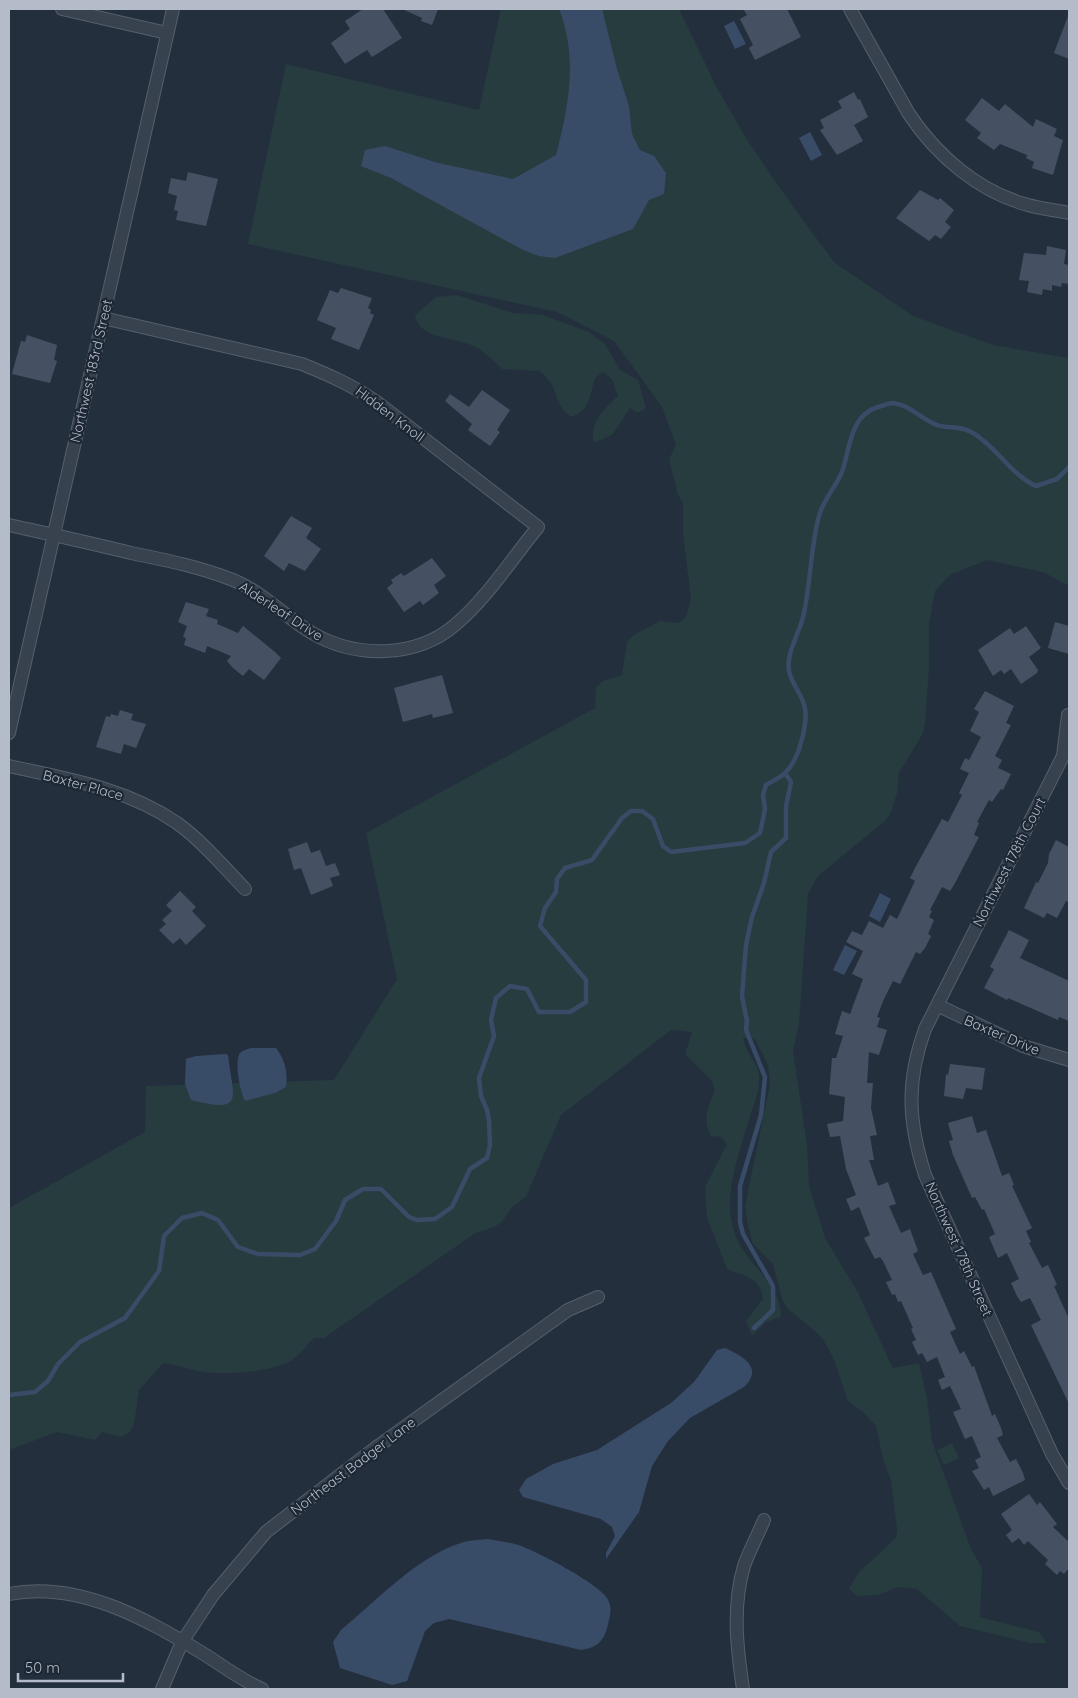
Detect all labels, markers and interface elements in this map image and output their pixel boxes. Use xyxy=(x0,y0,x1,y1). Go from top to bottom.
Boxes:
street label: Northwest 183rd Street xyxy=(66,298,116,444)
street label: Hidden Knoll xyxy=(352,382,428,446)
street label: Alderleaf Drive xyxy=(236,577,326,645)
street label: Baxter Place xyxy=(41,766,125,804)
street label: Northwest 178th Court xyxy=(969,794,1049,930)
street label: Baxter Drive xyxy=(961,1011,1043,1059)
street label: Northwest 178th Street xyxy=(921,1179,997,1319)
street label: Northeast Badger Lane xyxy=(287,1413,419,1519)
scale bar xyxy=(18,1650,122,1682)
text: 50 m xyxy=(25,1658,60,1677)

